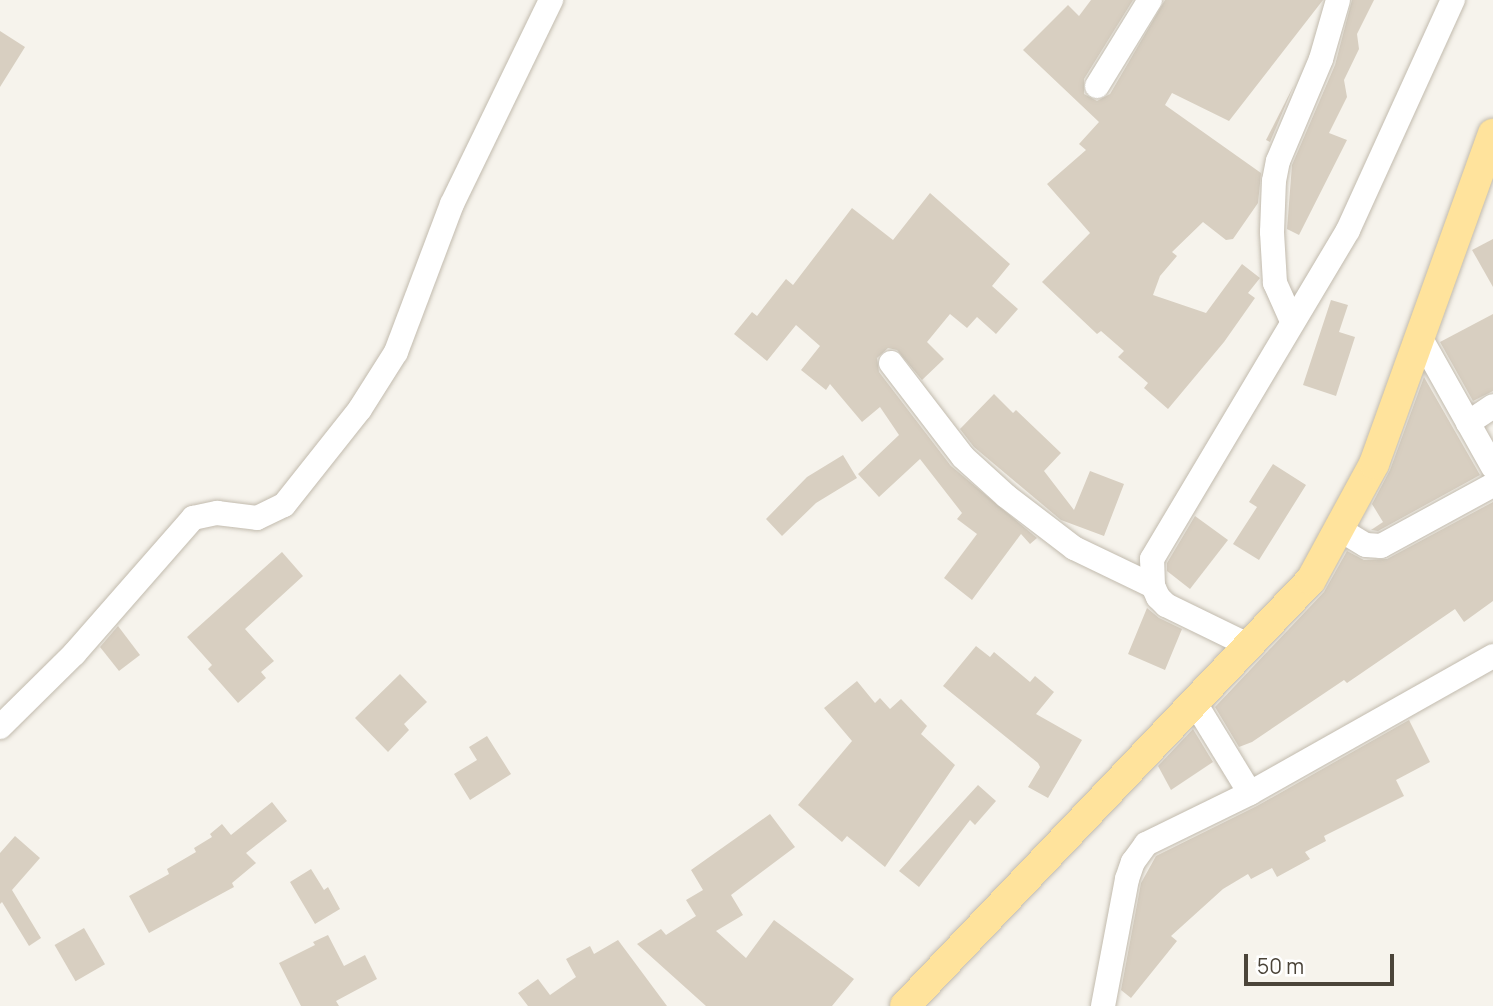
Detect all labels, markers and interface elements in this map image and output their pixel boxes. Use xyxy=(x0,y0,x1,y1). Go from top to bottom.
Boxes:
scale bar xyxy=(1248,940,1398,984)
text: 50 m xyxy=(1257,952,1304,980)

